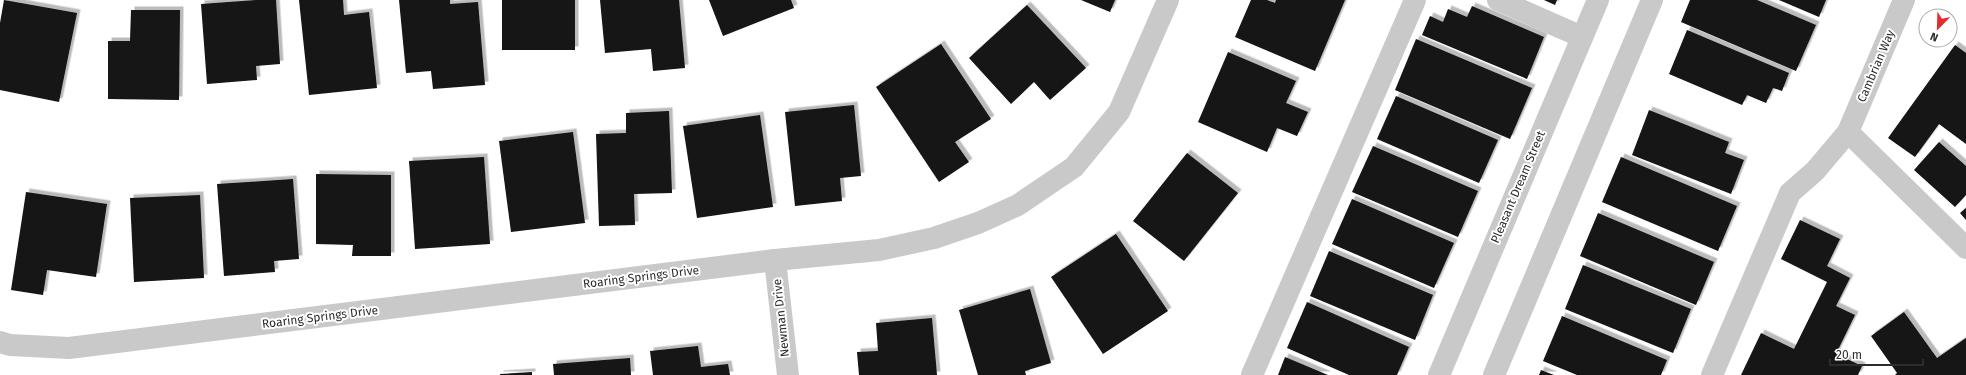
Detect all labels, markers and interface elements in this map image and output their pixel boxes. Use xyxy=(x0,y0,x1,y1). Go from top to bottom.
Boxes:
north arrow xyxy=(1918,8,1958,48)
street label: Cambrian Way xyxy=(1854,28,1898,104)
text: N xyxy=(1928,29,1940,44)
street label: Pleasant Dream Street xyxy=(1488,128,1548,245)
street label: Roaring Springs Drive xyxy=(582,263,700,291)
street label: Newman Drive xyxy=(770,278,792,358)
street label: Roaring Springs Drive xyxy=(261,303,379,331)
scale bar xyxy=(1830,341,1923,367)
text: 20 m xyxy=(1836,348,1862,362)

